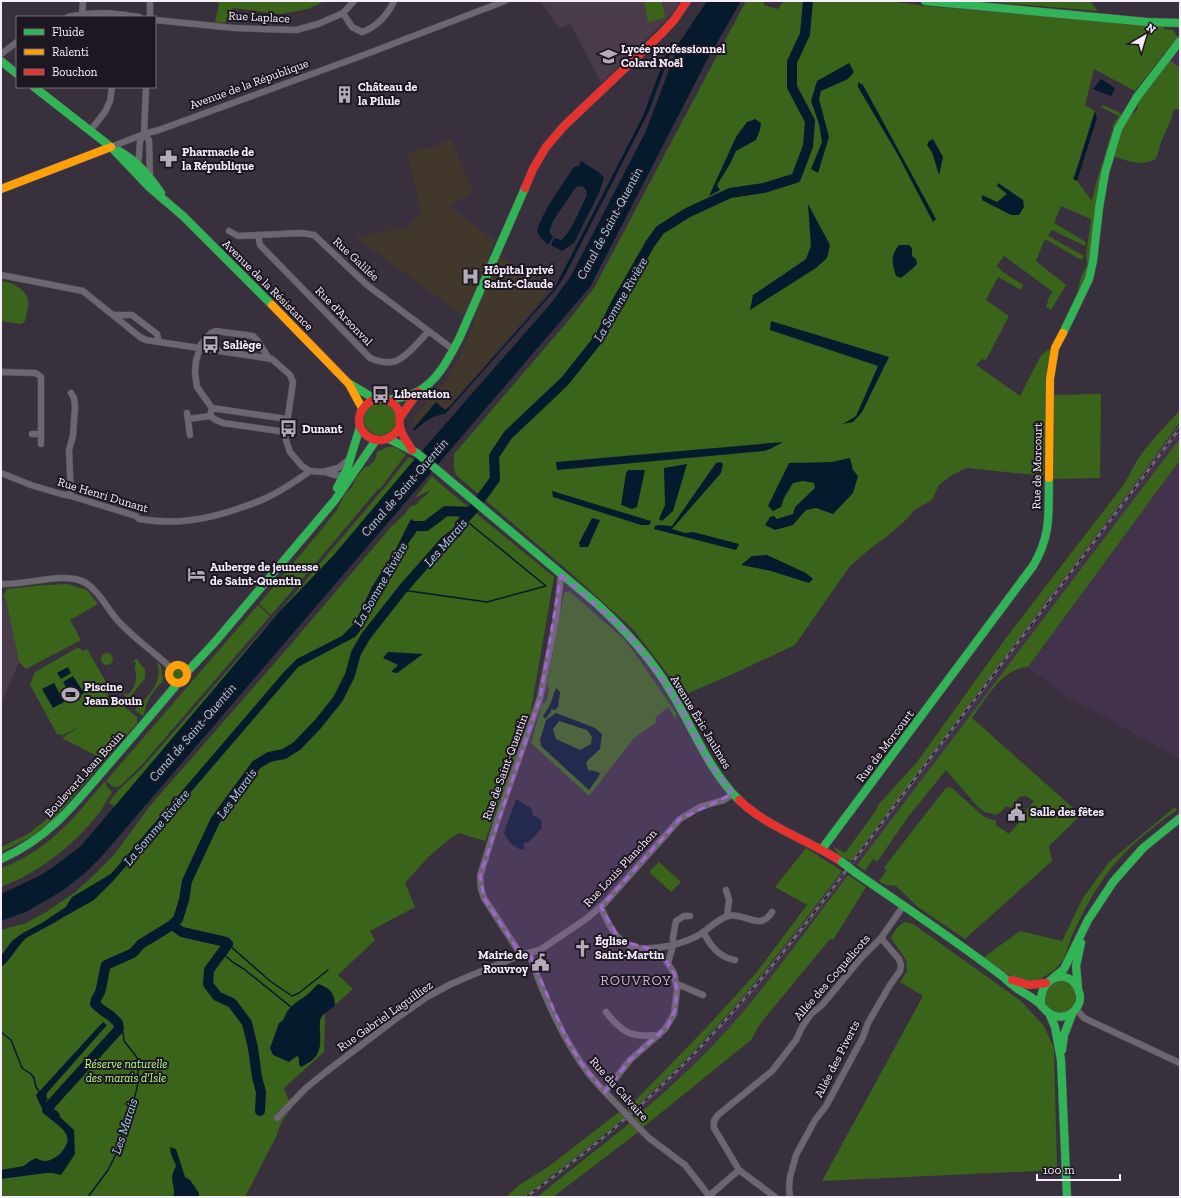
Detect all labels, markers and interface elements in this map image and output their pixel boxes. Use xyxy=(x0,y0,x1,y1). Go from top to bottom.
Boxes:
street label: Rue Laplace xyxy=(228,8,290,26)
legend xyxy=(16,16,156,88)
north arrow xyxy=(1125,16,1165,56)
text: N xyxy=(1144,21,1159,37)
text: Fluide xyxy=(52,25,85,39)
place label: Lycée professionnel Colard Noël xyxy=(621,42,726,70)
text: Ralenti xyxy=(52,45,89,59)
school or university icon: Lycée professionnel Colard Noël xyxy=(598,46,618,66)
street label: Avenue de la République xyxy=(188,56,311,112)
text: Bouchon xyxy=(52,65,98,79)
place label: Château de la Pilule xyxy=(358,80,418,108)
building icon: Château de la Pilule xyxy=(335,84,355,104)
place label: Pharmacie de la République xyxy=(182,145,254,173)
pharmacy icon: Pharmacie de la République xyxy=(159,149,179,169)
water label: Canal de Saint-Quentin xyxy=(574,164,645,282)
street label: Rue Galilée xyxy=(330,234,382,284)
street label: Avenue de la Résistance xyxy=(220,237,317,334)
water label: La Somme Rivière xyxy=(590,254,651,344)
place label: Hôpital privé Saint-Claude xyxy=(484,263,554,291)
hospital icon: Hôpital privé Saint-Claude xyxy=(461,267,481,287)
street label: Rue d'Arsonval xyxy=(312,284,376,348)
bus stop icon: Saliège xyxy=(200,335,220,355)
place label: Saliège xyxy=(223,338,261,352)
bus stop icon: Liberation xyxy=(371,384,391,404)
place label: Liberation xyxy=(394,387,450,401)
bus stop icon: Dunant xyxy=(279,419,299,439)
place label: Dunant xyxy=(302,422,343,436)
street label: Rue de Morcourt xyxy=(1029,422,1045,510)
water label: Canal de Saint-Quentin xyxy=(358,435,451,539)
street label: Rue Henri Dunant xyxy=(56,475,151,516)
water label: Les Marais xyxy=(421,516,470,569)
water label: La Somme Rivière xyxy=(350,539,411,629)
place label: Auberge de jeunesse de Saint-Quentin xyxy=(210,560,318,588)
hotel icon: Auberge de jeunesse de Saint-Quentin xyxy=(187,564,207,584)
street label: Avenue Éric Jaulmes xyxy=(668,672,735,771)
place label: Piscine Jean Bouin xyxy=(84,680,142,708)
water label: Canal de Saint-Quentin xyxy=(146,680,239,784)
sports icon: Piscine Jean Bouin xyxy=(61,684,81,704)
street label: Rue de Morcourt xyxy=(853,707,917,785)
street label: Rue de Saint-Quentin xyxy=(479,712,531,822)
street label: Boulevard Jean Bouin xyxy=(42,728,127,820)
water label: Les Marais xyxy=(213,765,260,821)
water label: La Somme Rivière xyxy=(120,786,193,868)
public building icon: Salle des fêtes xyxy=(1007,802,1027,822)
place label: Salle des fêtes xyxy=(1030,805,1104,819)
street label: Rue Louis Planchon xyxy=(580,826,660,910)
street label: Allée des Coquelicots xyxy=(791,931,873,1023)
place label: Église Saint-Martin xyxy=(595,934,664,962)
church icon: Église Saint-Martin xyxy=(572,938,592,958)
place label: Mairie de Rouvroy xyxy=(478,948,529,976)
public building icon: Mairie de Rouvroy xyxy=(531,952,551,972)
district label: ROUVROY xyxy=(600,972,672,989)
street label: Rue Gabriel Laguilliez xyxy=(335,978,436,1054)
street label: Allée des Piverts xyxy=(812,1018,862,1100)
street label: Rue du Calvaire xyxy=(587,1054,652,1124)
park label: Réserve naturelle des marais d'Isle xyxy=(84,1057,168,1085)
water label: Les Marais xyxy=(108,1096,141,1156)
scale bar xyxy=(1037,1156,1120,1182)
text: 100 m xyxy=(1043,1163,1075,1177)

